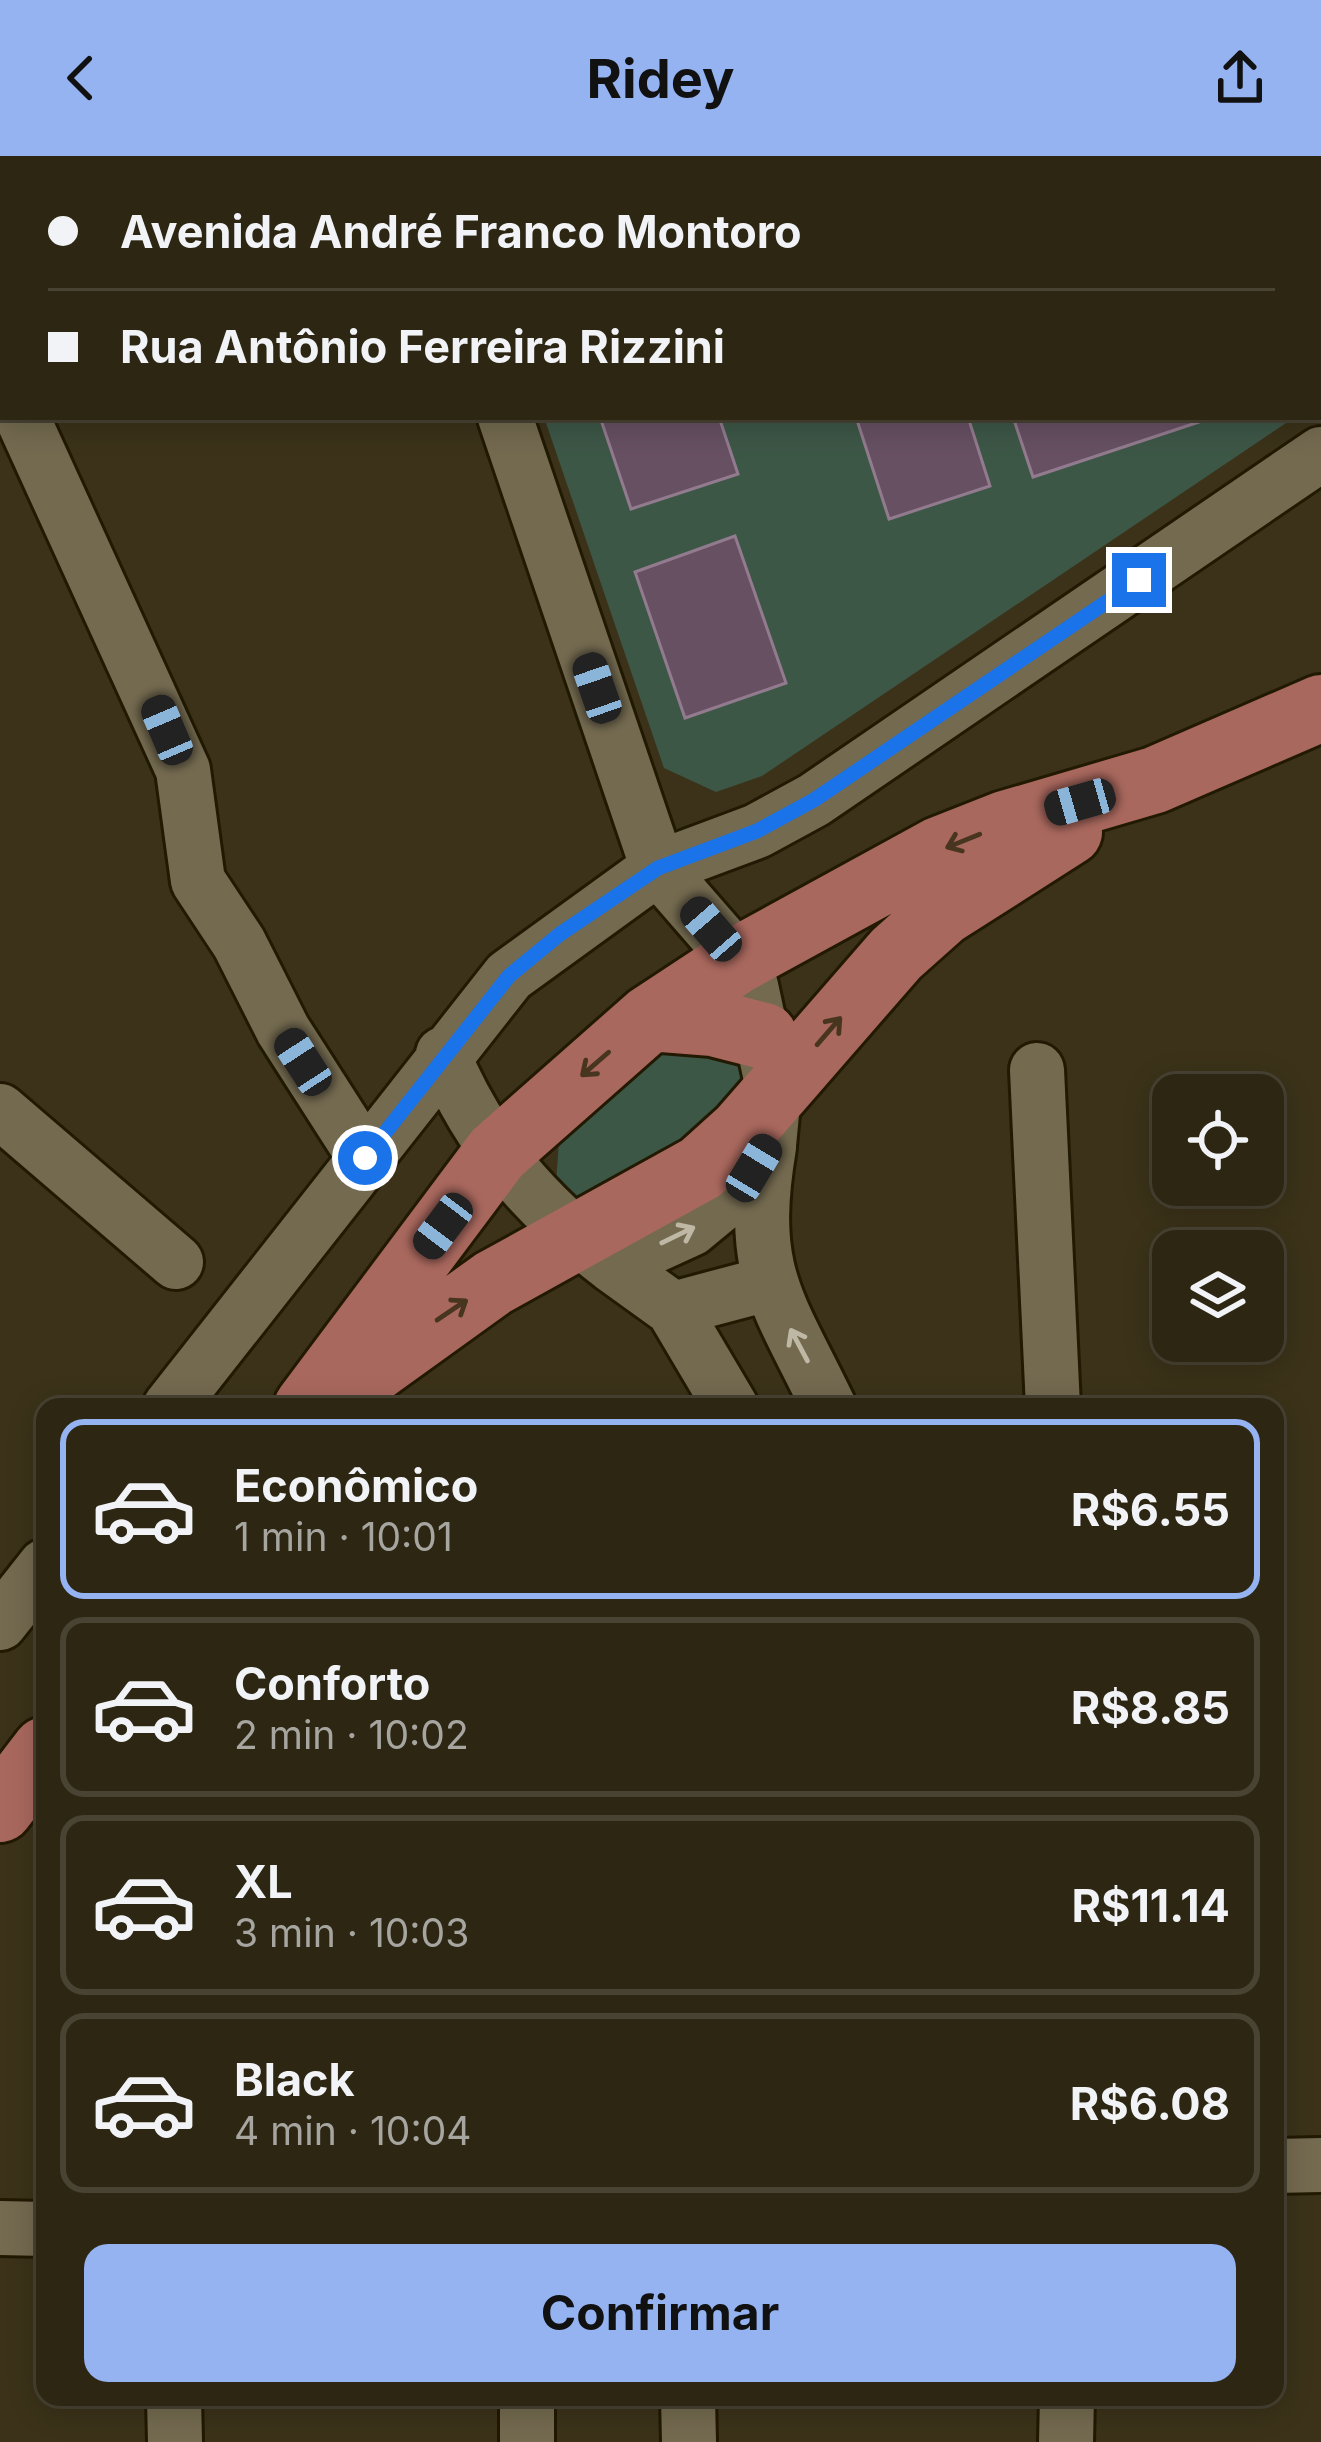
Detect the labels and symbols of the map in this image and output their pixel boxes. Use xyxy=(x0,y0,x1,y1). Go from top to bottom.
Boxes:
route end xyxy=(1112,553,1166,607)
car xyxy=(568,648,626,728)
car xyxy=(136,690,198,770)
car xyxy=(1040,775,1120,829)
one-way arrow xyxy=(946,832,983,853)
car xyxy=(674,890,748,968)
one-way arrow xyxy=(814,1016,842,1047)
car xyxy=(268,1022,338,1102)
one-way arrow xyxy=(580,1050,611,1077)
car xyxy=(720,1128,788,1208)
route start xyxy=(338,1131,392,1185)
car xyxy=(407,1186,479,1266)
one-way arrow xyxy=(659,1222,695,1245)
one-way arrow xyxy=(435,1298,469,1323)
one-way arrow xyxy=(786,1328,809,1364)

